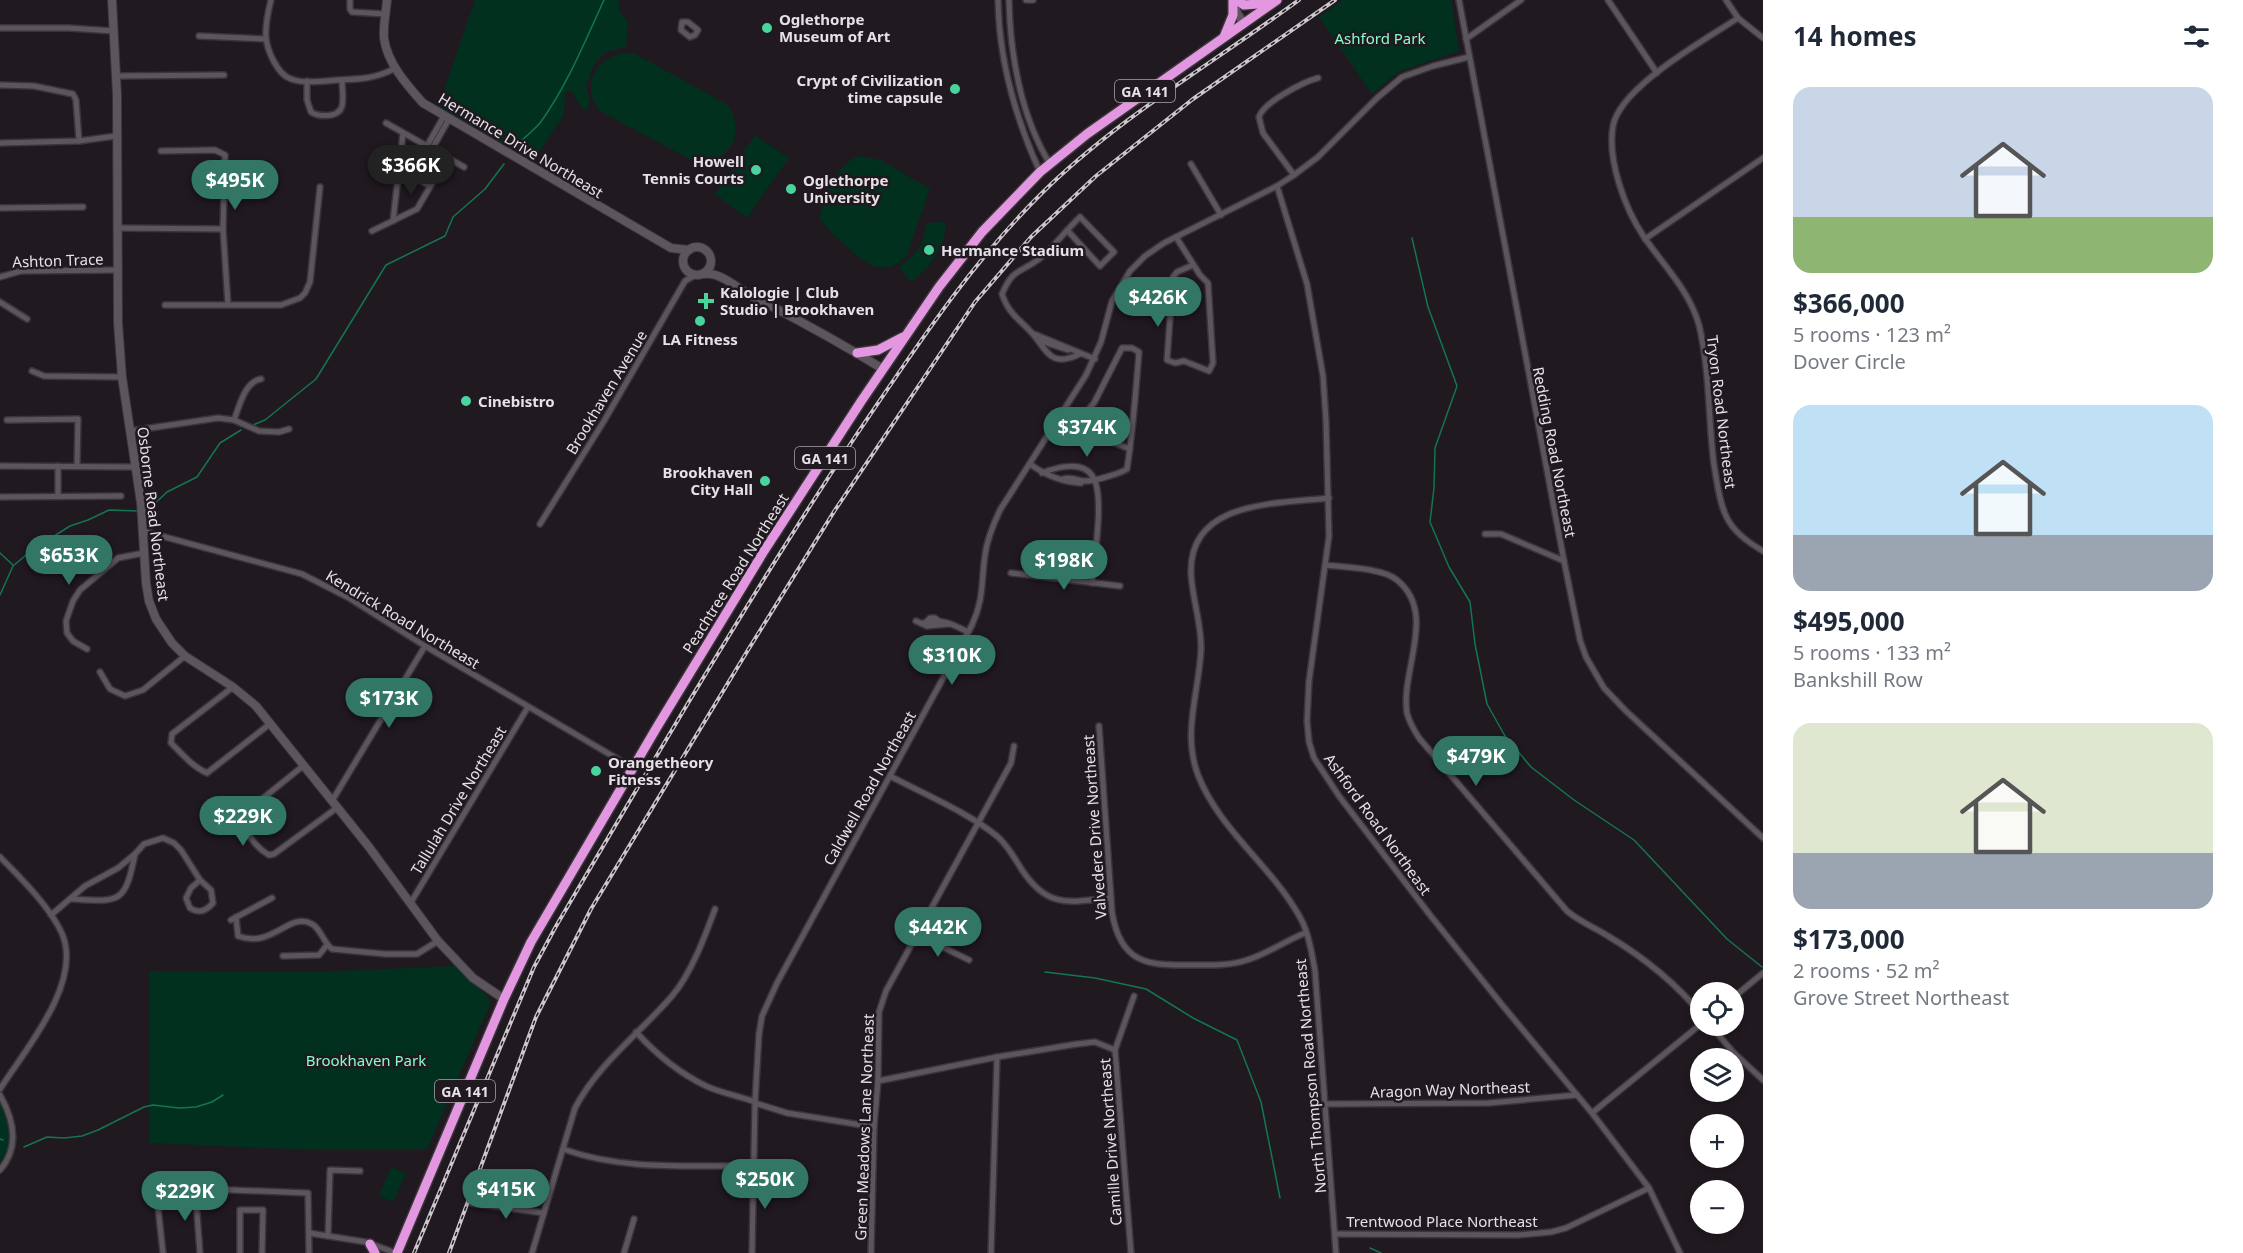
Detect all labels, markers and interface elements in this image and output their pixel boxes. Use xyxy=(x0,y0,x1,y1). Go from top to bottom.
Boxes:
place label: Oglethorpe Museum of Art xyxy=(779,9,891,46)
text: 14 homes xyxy=(1793,18,1917,54)
icon: filters xyxy=(2180,20,2213,53)
marker: Oglethorpe Museum of Art xyxy=(760,21,774,35)
park label: Ashford Park xyxy=(1335,28,1426,48)
place label: Crypt of Civilization time capsule xyxy=(797,70,943,107)
road number: GA 141 xyxy=(1115,80,1175,102)
marker: Crypt of Civilization time capsule xyxy=(948,82,962,96)
street label: Hermance Drive Northeast xyxy=(435,88,608,203)
icon: home xyxy=(1949,126,2057,234)
pin: $366K xyxy=(369,145,453,196)
text: $366K xyxy=(381,151,441,178)
place label: Howell Tennis Courts xyxy=(643,151,744,188)
pin: $495K xyxy=(193,160,277,211)
marker: Howell Tennis Courts xyxy=(749,163,763,177)
text: $495K xyxy=(205,166,265,193)
place label: Oglethorpe University xyxy=(803,170,889,207)
marker: Oglethorpe University xyxy=(784,182,798,196)
place label: Hermance Stadium xyxy=(941,240,1084,260)
marker: Hermance Stadium xyxy=(922,243,936,257)
street label: Ashton Trace xyxy=(12,248,104,272)
pin: $426K xyxy=(1116,277,1200,328)
place label: Kalologie | Club Studio | Brookhaven xyxy=(720,282,874,319)
text: $426K xyxy=(1128,283,1188,310)
text: $366,000 xyxy=(1793,285,1905,321)
marker: Kalologie | Club Studio | Brookhaven xyxy=(697,292,715,310)
marker: LA Fitness xyxy=(693,314,707,328)
text: 5 rooms · 123 m² xyxy=(1793,321,1951,348)
street label: Brookhaven Avenue xyxy=(561,326,651,458)
place label: LA Fitness xyxy=(662,329,738,349)
street label: Tryon Road Northeast xyxy=(1703,334,1741,490)
text: Dover Circle xyxy=(1793,348,1906,375)
street label: Redding Road Northeast xyxy=(1529,365,1581,540)
place label: Cinebistro xyxy=(478,391,555,411)
marker: Cinebistro xyxy=(459,394,473,408)
pin: $374K xyxy=(1045,407,1129,458)
text: $374K xyxy=(1057,413,1117,440)
street label: Osborne Road Northeast xyxy=(133,426,175,603)
icon: home xyxy=(1949,444,2057,552)
road number: GA 141 xyxy=(795,447,855,469)
place label: Brookhaven City Hall xyxy=(663,462,753,499)
marker: Brookhaven City Hall xyxy=(758,474,772,488)
street label: Peachtree Road Northeast xyxy=(677,489,793,657)
pin: $653K xyxy=(27,535,111,586)
pin: $198K xyxy=(1022,540,1106,591)
text: $653K xyxy=(39,541,99,568)
text: $198K xyxy=(1034,546,1094,573)
street label: Kendrick Road Northeast xyxy=(322,565,484,673)
text: $495,000 xyxy=(1793,603,1905,639)
pin: $310K xyxy=(910,635,994,686)
text: 5 rooms · 133 m² xyxy=(1793,639,1951,666)
text: $310K xyxy=(922,641,982,668)
text: Bankshill Row xyxy=(1793,666,1923,693)
pin: $173K xyxy=(347,678,431,729)
text: $173K xyxy=(359,684,419,711)
street label: Caldwell Road Northeast xyxy=(818,707,920,869)
street label: Tallulah Drive Northeast xyxy=(406,722,511,878)
street label: Valvedere Drive Northeast xyxy=(1078,734,1110,920)
pin: $479K xyxy=(1434,736,1518,787)
text: $479K xyxy=(1446,742,1506,769)
street label: Ashford Road Northeast xyxy=(1320,749,1436,899)
place label: Orangetheory Fitness xyxy=(608,752,714,789)
icon: home xyxy=(1949,762,2057,870)
marker: Orangetheory Fitness xyxy=(589,764,603,778)
pin: $229K xyxy=(201,796,285,847)
text: $229K xyxy=(213,802,273,829)
pin: $442K xyxy=(896,907,980,958)
text: $442K xyxy=(908,913,968,940)
text: $173,000 xyxy=(1793,921,1905,957)
street label: North Thompson Road Northeast xyxy=(1290,957,1330,1194)
text: 2 rooms · 52 m² xyxy=(1793,957,1940,984)
map controls xyxy=(1690,982,1744,1234)
button: locate xyxy=(1690,982,1744,1036)
text: Grove Street Northeast xyxy=(1793,984,2009,1011)
street label: Green Meadows Lane Northeast xyxy=(850,1013,878,1241)
button: layers xyxy=(1690,1048,1744,1102)
park label: Brookhaven Park xyxy=(306,1050,426,1070)
street label: Camille Drive Northeast xyxy=(1094,1057,1126,1226)
street label: Aragon Way Northeast xyxy=(1370,1076,1531,1102)
road number: GA 141 xyxy=(435,1080,495,1102)
button: + xyxy=(1690,1114,1744,1168)
pin: $250K xyxy=(723,1159,807,1210)
text: $250K xyxy=(735,1165,795,1192)
pin: $415K xyxy=(464,1169,548,1220)
pin: $229K xyxy=(143,1171,227,1222)
text: $415K xyxy=(476,1175,536,1202)
text: $229K xyxy=(155,1177,215,1204)
button: − xyxy=(1690,1180,1744,1234)
street label: Trentwood Place Northeast xyxy=(1346,1211,1538,1231)

